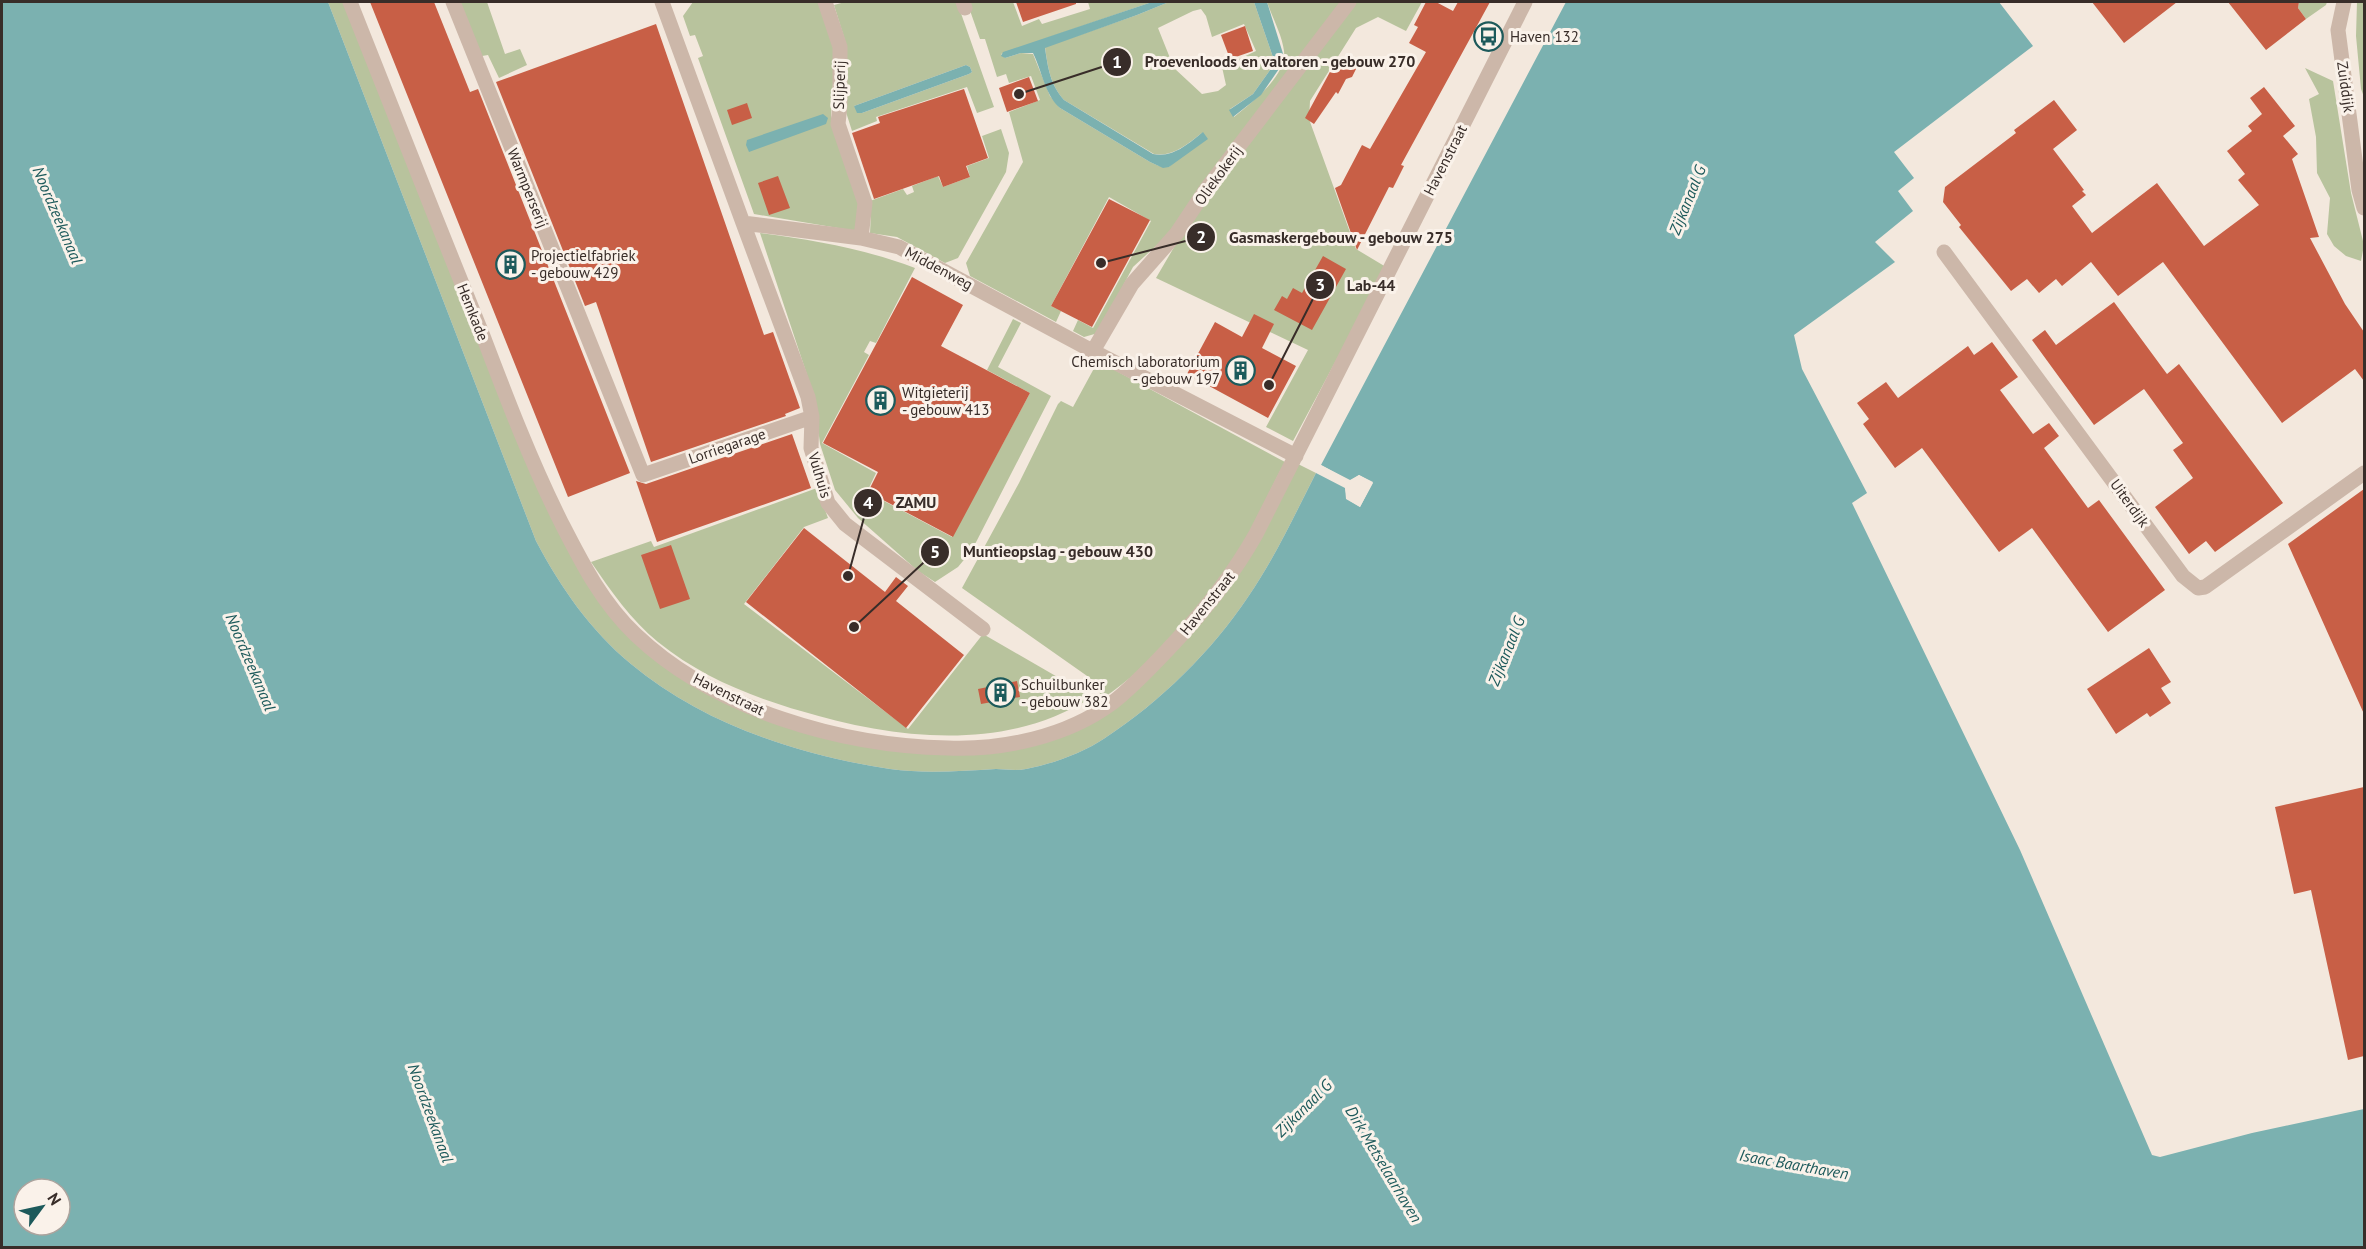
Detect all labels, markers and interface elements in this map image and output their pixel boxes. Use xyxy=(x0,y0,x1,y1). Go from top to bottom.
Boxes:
bus stop icon: Haven 132 xyxy=(1473,20,1505,52)
place label: Haven 132 xyxy=(1510,27,1579,46)
callout: Proevenloods en valtoren - gebouw 270 xyxy=(1102,45,1429,79)
text: 1 xyxy=(1112,50,1122,73)
text: Proevenloods en valtoren - gebouw 270 xyxy=(1145,51,1415,71)
street label: Slijperij xyxy=(829,60,849,110)
street label: Zuiddijk xyxy=(2333,60,2359,115)
street label: Havenstraat xyxy=(1419,121,1471,199)
street label: Oliekokerij xyxy=(1190,141,1246,209)
street label: Warmperserij xyxy=(503,145,553,231)
water label: Zijkanaal G xyxy=(1664,162,1710,238)
water label: Noordzeekanaal xyxy=(29,163,88,267)
callout: Gasmaskergebouw - gebouw 275 xyxy=(1186,220,1467,254)
text: 2 xyxy=(1196,225,1206,248)
text: Gasmaskergebouw - gebouw 275 xyxy=(1229,227,1453,247)
street label: Middenweg xyxy=(902,242,976,294)
place label: Projectielfabriek - gebouw 429 xyxy=(531,246,636,282)
building icon: Projectielfabriek - gebouw 429 xyxy=(494,248,526,280)
callout: Lab-44 xyxy=(1305,268,1407,302)
text: 3 xyxy=(1315,273,1325,296)
text: Lab-44 xyxy=(1347,275,1395,295)
street label: Hemkade xyxy=(453,281,493,343)
place label: Chemisch laboratorium - gebouw 197 xyxy=(1071,352,1220,388)
building icon: Chemisch laboratorium - gebouw 197 xyxy=(1225,354,1257,386)
place label: Witgieterij - gebouw 413 xyxy=(902,383,989,419)
building icon: Witgieterij - gebouw 413 xyxy=(865,385,897,417)
street label: Lorriegarage xyxy=(686,424,768,468)
street label: Vulhuis xyxy=(804,449,836,500)
street label: Uiterdijk xyxy=(2106,475,2154,531)
callout: ZAMU xyxy=(853,486,948,520)
text: 4 xyxy=(863,491,873,514)
text: ZAMU xyxy=(896,492,936,512)
callout: Muntieopslag - gebouw 430 xyxy=(920,535,1167,569)
text: 5 xyxy=(930,540,940,563)
text: Muntieopslag - gebouw 430 xyxy=(963,541,1153,561)
street label: Havenstraat xyxy=(1175,567,1239,639)
water label: Noordzeekanaal xyxy=(222,610,281,714)
water label: Zijkanaal G xyxy=(1483,613,1529,689)
street label: Havenstraat xyxy=(690,669,768,719)
place label: Schuilbunker - gebouw 382 xyxy=(1021,675,1108,711)
building icon: Schuilbunker - gebouw 382 xyxy=(984,677,1016,709)
water label: Noordzeekanaal xyxy=(404,1061,458,1166)
water label: Zijkanaal G xyxy=(1269,1075,1336,1142)
water label: Dirk Metselaarhaven xyxy=(1341,1102,1427,1226)
water label: Isaac Baarthaven xyxy=(1738,1145,1850,1183)
north arrow xyxy=(12,1177,72,1237)
text: N xyxy=(43,1189,66,1209)

